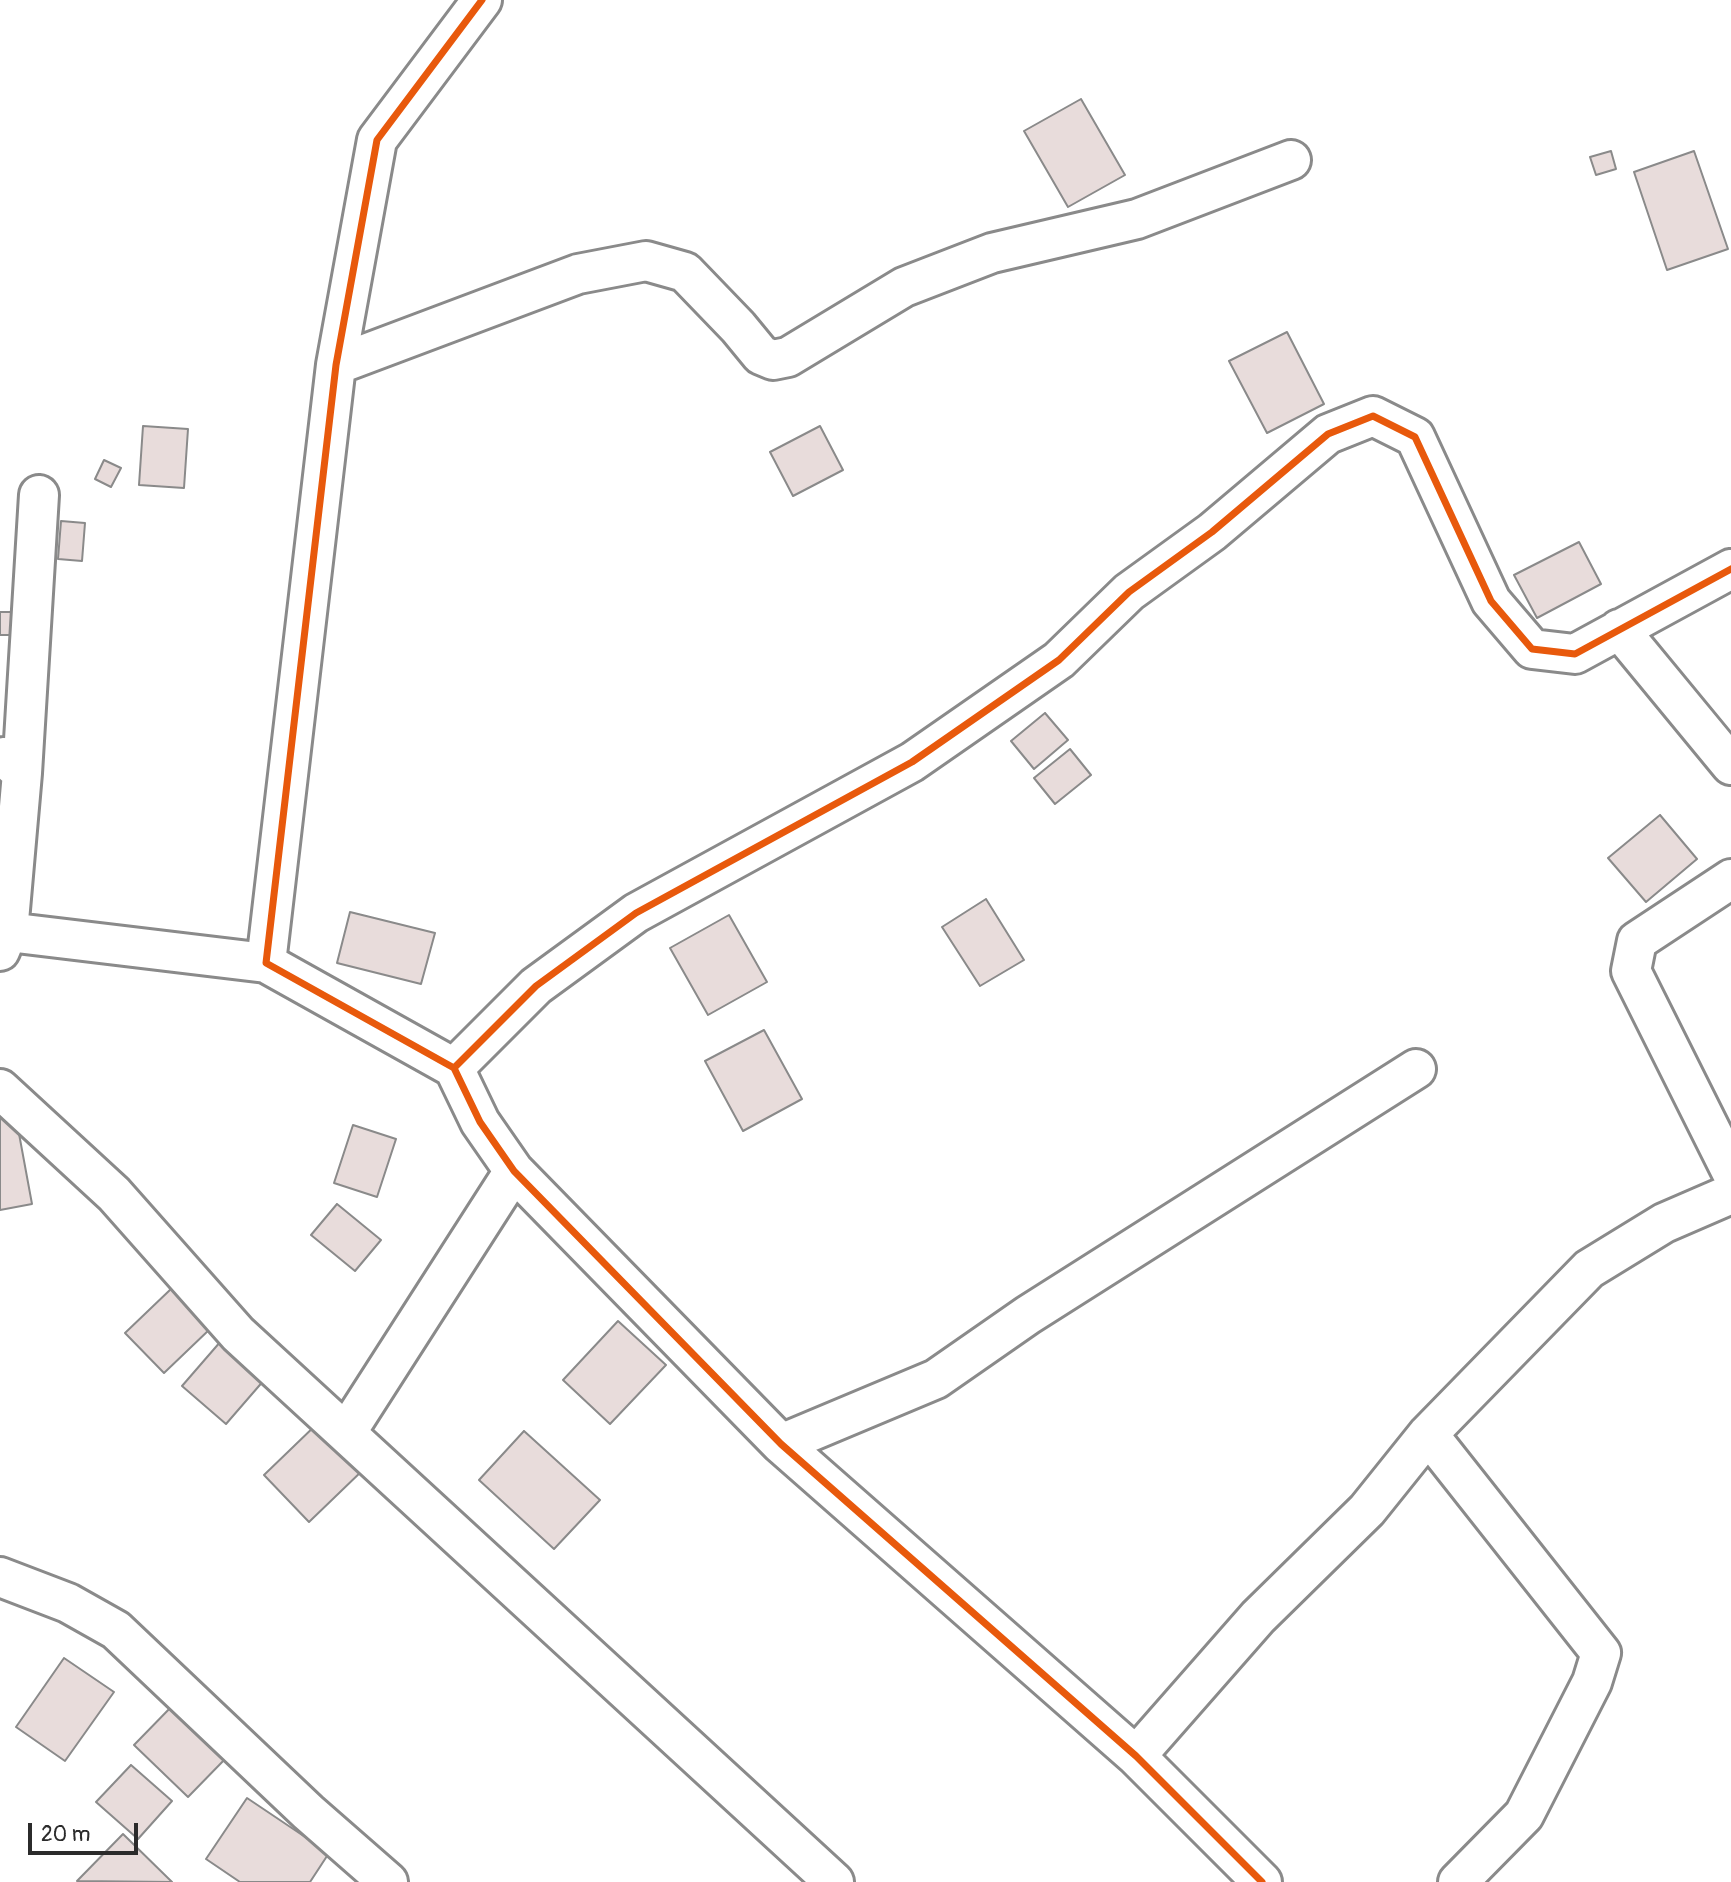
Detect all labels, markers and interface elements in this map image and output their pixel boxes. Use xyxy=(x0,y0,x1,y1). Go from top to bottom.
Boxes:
scale bar xyxy=(32,1808,142,1852)
text: 20 m xyxy=(41,1821,90,1848)

